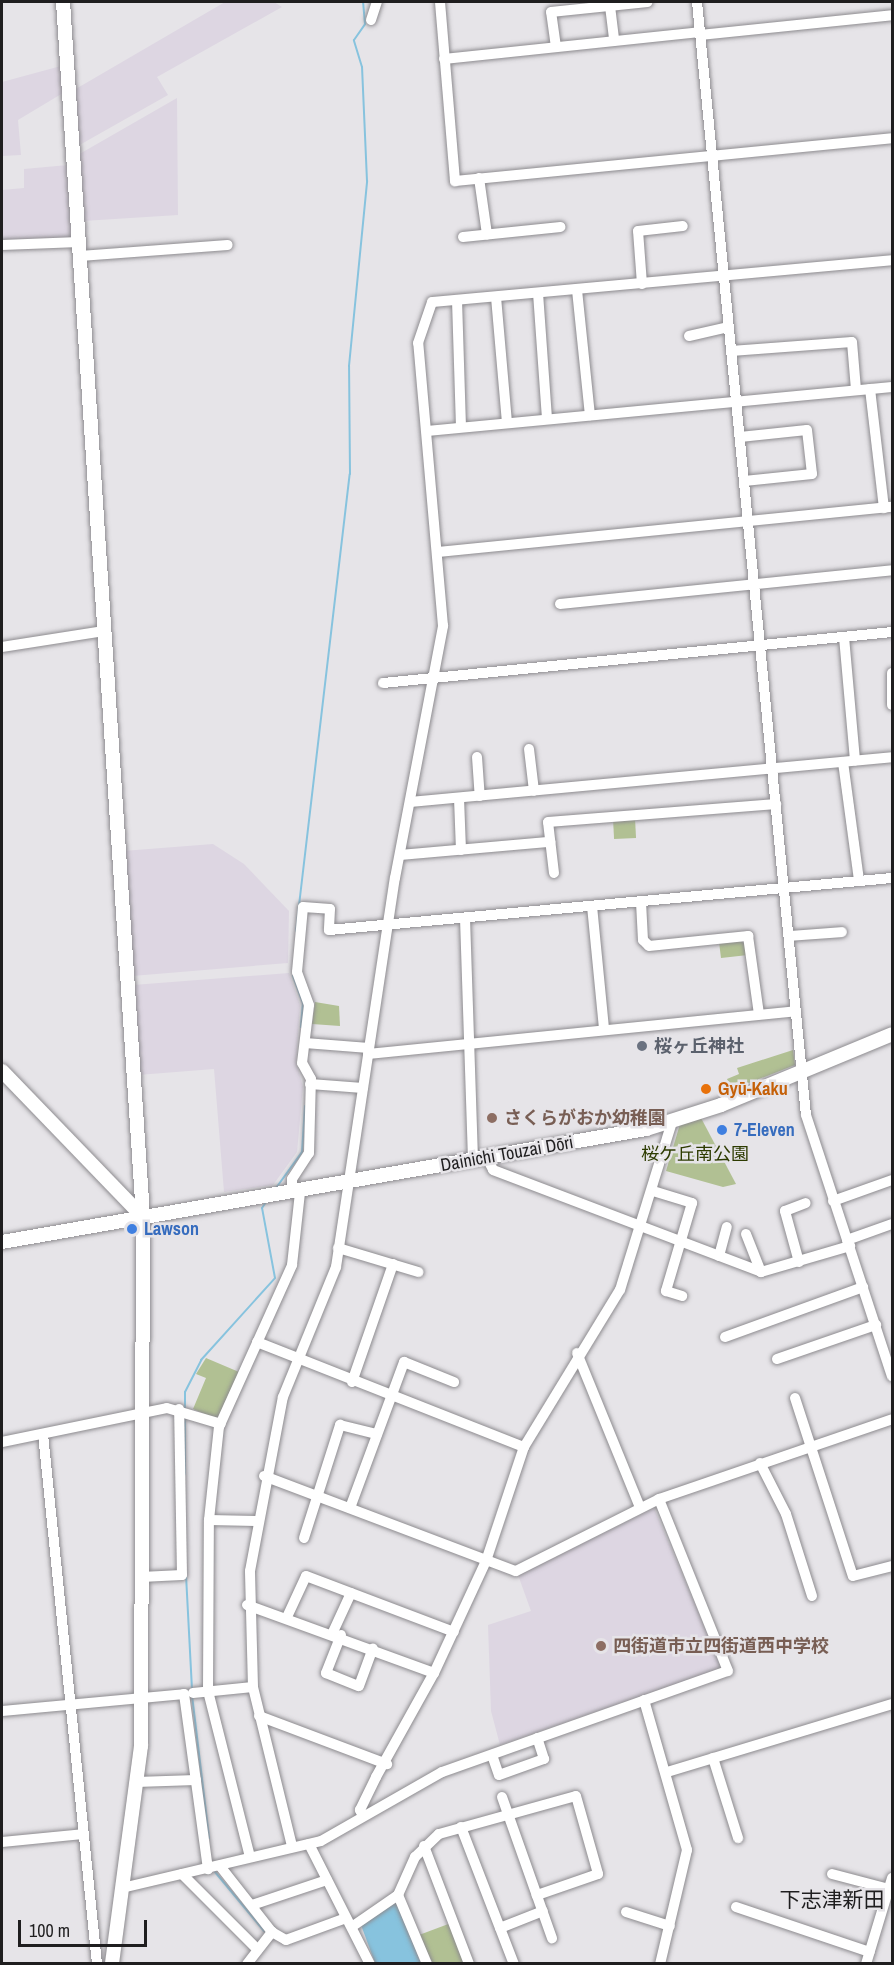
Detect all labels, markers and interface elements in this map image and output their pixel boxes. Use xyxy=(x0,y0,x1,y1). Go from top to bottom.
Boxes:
place label: 桜ヶ丘神社 xyxy=(654,1035,744,1057)
marker: 桜ヶ丘神社 xyxy=(635,1039,649,1053)
place label: Gyū-Kaku xyxy=(718,1078,788,1100)
marker: Gyū-Kaku xyxy=(699,1082,713,1096)
place label: さくらがおか幼稚園 xyxy=(504,1107,666,1129)
marker: さくらがおか幼稚園 xyxy=(485,1111,499,1125)
place label: 7-Eleven xyxy=(734,1119,795,1141)
marker: 7-Eleven xyxy=(715,1123,729,1137)
street label: Dainichi Touzai Dōri xyxy=(439,1132,575,1176)
park label: 桜ケ丘南公園 xyxy=(641,1143,749,1165)
place label: Lawson xyxy=(144,1218,199,1240)
marker: Lawson xyxy=(125,1222,139,1236)
place label: 四街道市立四街道西中学校 xyxy=(613,1635,829,1657)
marker: 四街道市立四街道西中学校 xyxy=(594,1639,608,1653)
district label: 下志津新田 xyxy=(780,1887,884,1913)
scale bar xyxy=(21,1908,150,1946)
text: 100 m xyxy=(29,1918,70,1943)

